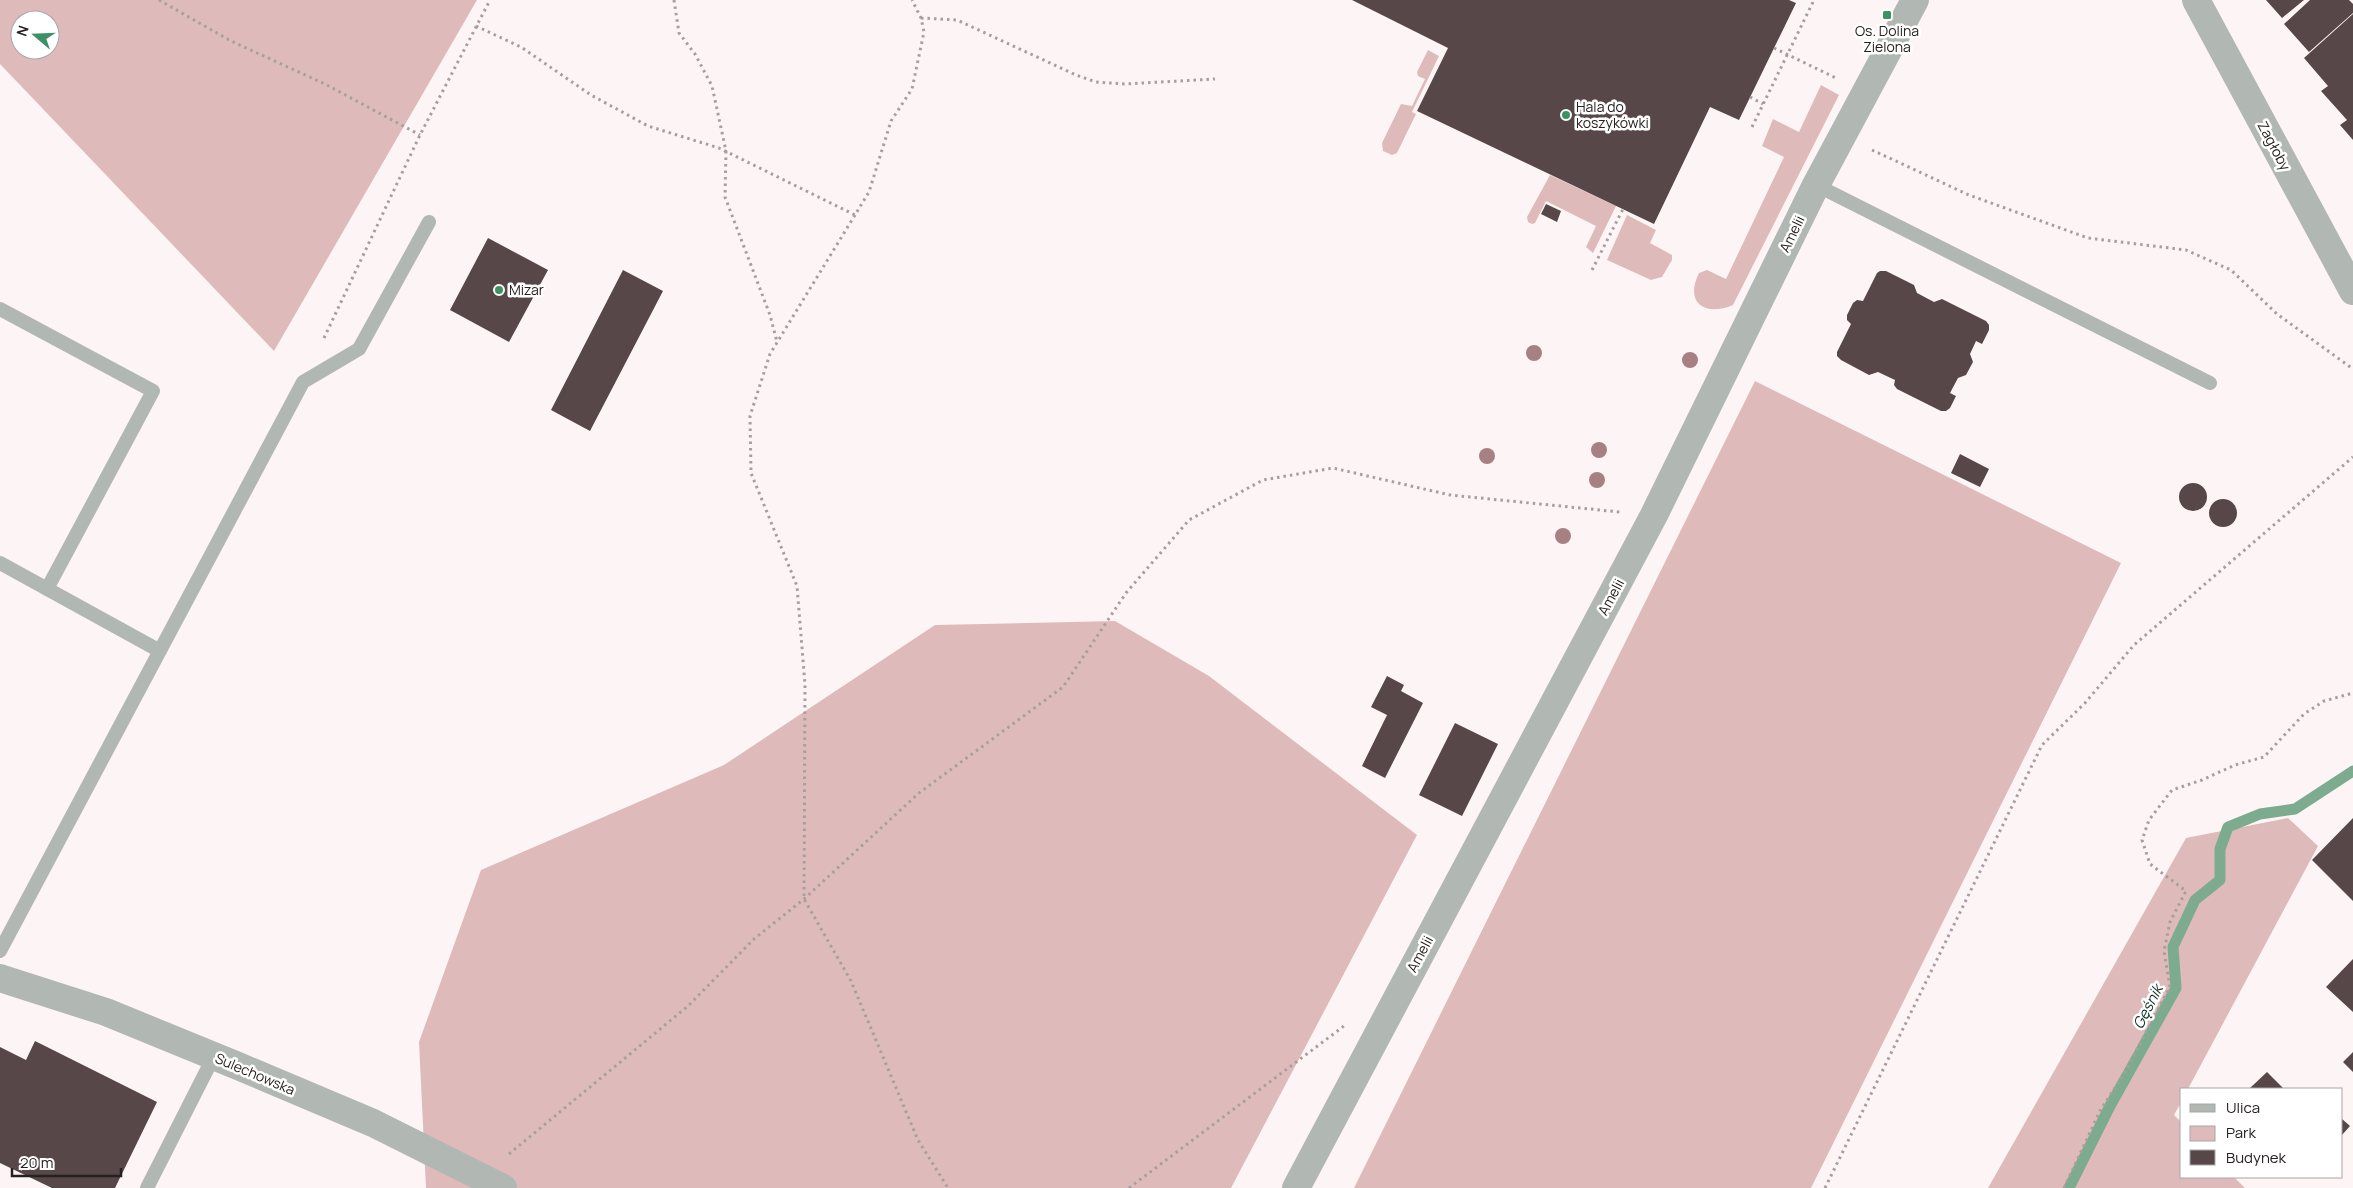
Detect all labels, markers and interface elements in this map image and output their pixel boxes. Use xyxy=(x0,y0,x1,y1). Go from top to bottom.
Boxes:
marker: Os. Dolina Zielona xyxy=(1881,9,1893,21)
north arrow xyxy=(10,10,60,60)
place label: Os. Dolina Zielona xyxy=(1855,21,1919,56)
text: N xyxy=(12,23,33,38)
place label: Hala do koszykówki xyxy=(1576,97,1649,132)
marker: Hala do koszykówki xyxy=(1560,109,1572,121)
street label: Zagłoby xyxy=(2254,118,2296,174)
street label: Amelii xyxy=(1775,212,1809,255)
place label: Mizar xyxy=(509,280,544,299)
marker: Mizar xyxy=(493,284,505,296)
street label: Amelii xyxy=(1593,575,1628,618)
street label: Amelii xyxy=(1402,932,1437,975)
water label: Gęśnik xyxy=(2128,979,2169,1033)
street label: Sulechowska xyxy=(212,1048,298,1099)
legend xyxy=(2180,1088,2343,1178)
text: Ulica xyxy=(2226,1097,2260,1118)
text: Park xyxy=(2226,1122,2256,1143)
scale bar xyxy=(12,1146,121,1178)
text: Budynek xyxy=(2226,1147,2287,1168)
text: 20 m xyxy=(20,1152,53,1173)

